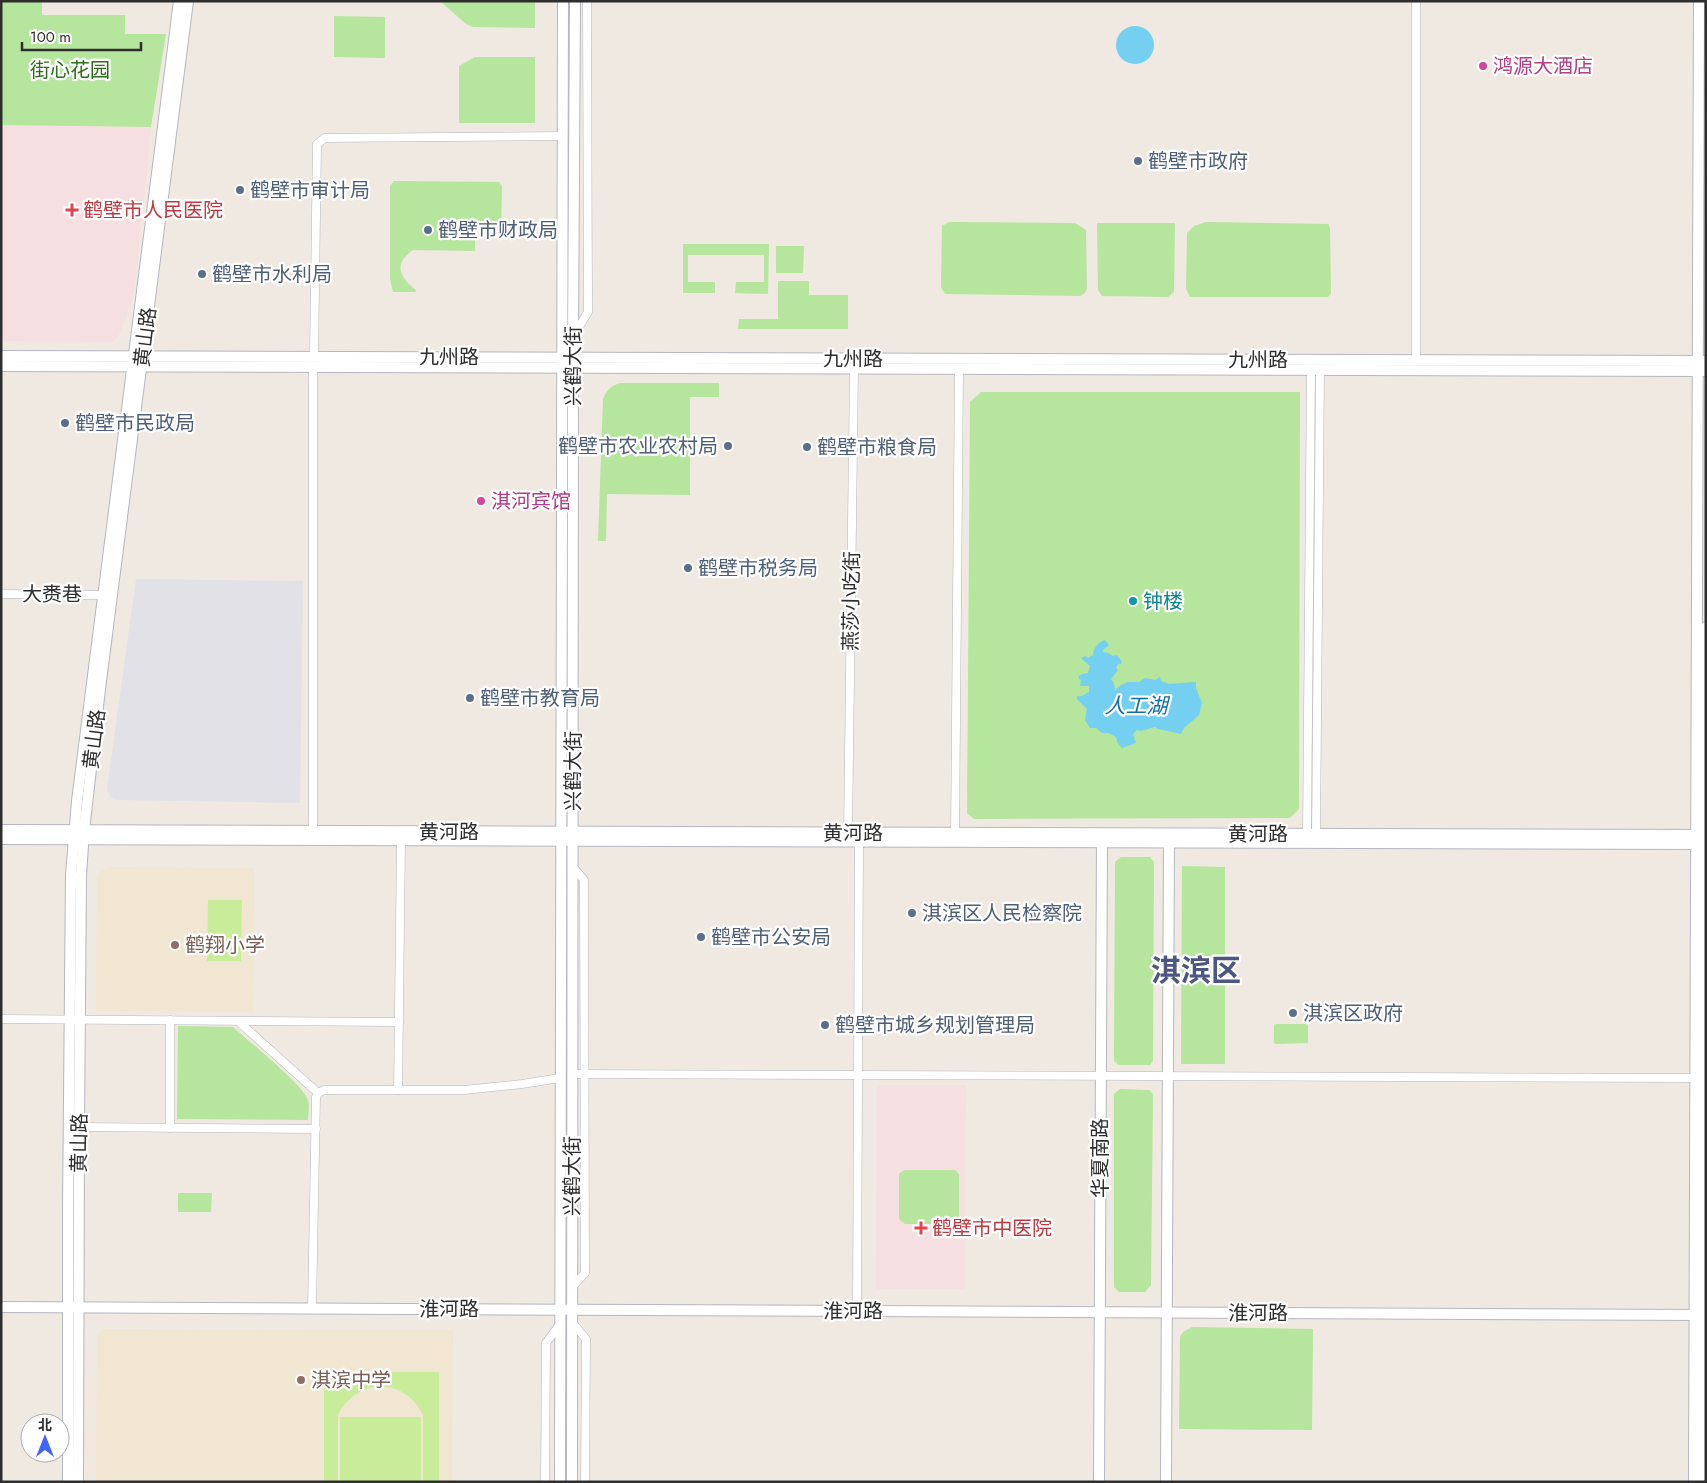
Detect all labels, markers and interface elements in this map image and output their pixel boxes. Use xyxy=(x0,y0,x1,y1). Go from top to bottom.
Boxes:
scale bar xyxy=(22,20,141,52)
text: 100 m xyxy=(30,26,71,48)
place label: 鸿源大酒店 xyxy=(1493,52,1593,81)
park label: 街心花园 xyxy=(30,56,110,85)
marker: 鸿源大酒店 xyxy=(1477,60,1489,72)
place label: 鹤壁市政府 xyxy=(1148,147,1248,176)
marker: 鹤壁市政府 xyxy=(1132,155,1144,167)
place label: 鹤壁市审计局 xyxy=(250,176,370,205)
marker: 鹤壁市审计局 xyxy=(234,184,246,196)
place label: 鹤壁市人民医院 xyxy=(83,196,223,225)
marker: 鹤壁市人民医院 xyxy=(65,203,79,217)
place label: 鹤壁市财政局 xyxy=(438,216,558,245)
marker: 鹤壁市财政局 xyxy=(422,224,434,236)
place label: 鹤壁市水利局 xyxy=(212,260,332,289)
marker: 鹤壁市水利局 xyxy=(196,268,208,280)
street label: 黄山路 xyxy=(127,306,164,369)
street label: 兴鹤大街 xyxy=(559,326,588,406)
street label: 九州路 xyxy=(419,343,479,372)
street label: 九州路 xyxy=(823,345,883,374)
street label: 九州路 xyxy=(1228,346,1288,375)
place label: 鹤壁市民政局 xyxy=(75,409,195,438)
marker: 鹤壁市民政局 xyxy=(59,417,71,429)
place label: 鹤壁市农业农村局 xyxy=(558,432,718,461)
place label: 鹤壁市粮食局 xyxy=(817,433,937,462)
marker: 鹤壁市农业农村局 xyxy=(722,440,734,452)
marker: 鹤壁市粮食局 xyxy=(801,441,813,453)
place label: 淇河宾馆 xyxy=(491,487,571,516)
marker: 淇河宾馆 xyxy=(475,495,487,507)
street label: 燕莎小吃街 xyxy=(836,551,867,651)
place label: 鹤壁市税务局 xyxy=(698,554,818,583)
marker: 鹤壁市税务局 xyxy=(682,562,694,574)
street label: 大赉巷 xyxy=(22,580,82,609)
place label: 钟楼 xyxy=(1143,587,1183,616)
marker: 钟楼 xyxy=(1127,595,1139,607)
place label: 鹤壁市教育局 xyxy=(480,684,600,713)
water label: 人工湖 xyxy=(1105,691,1170,721)
marker: 鹤壁市教育局 xyxy=(464,692,476,704)
street label: 黄山路 xyxy=(76,708,113,771)
street label: 兴鹤大街 xyxy=(559,731,588,811)
street label: 黄河路 xyxy=(419,818,479,847)
street label: 黄河路 xyxy=(823,819,883,848)
street label: 黄河路 xyxy=(1228,820,1288,849)
place label: 淇滨区人民检察院 xyxy=(922,899,1082,928)
marker: 淇滨区人民检察院 xyxy=(906,907,918,919)
place label: 鹤壁市公安局 xyxy=(711,923,831,952)
place label: 鹤翔小学 xyxy=(185,931,265,960)
marker: 鹤壁市公安局 xyxy=(695,931,707,943)
marker: 鹤翔小学 xyxy=(169,939,181,951)
district label: 淇滨区 xyxy=(1151,949,1241,992)
place label: 淇滨区政府 xyxy=(1303,999,1403,1028)
marker: 淇滨区政府 xyxy=(1287,1007,1299,1019)
place label: 鹤壁市城乡规划管理局 xyxy=(835,1011,1035,1040)
marker: 鹤壁市城乡规划管理局 xyxy=(819,1019,831,1031)
street label: 黄山路 xyxy=(64,1113,95,1173)
street label: 华夏南路 xyxy=(1086,1118,1115,1198)
street label: 兴鹤大街 xyxy=(558,1136,587,1216)
place label: 鹤壁市中医院 xyxy=(932,1214,1052,1243)
marker: 鹤壁市中医院 xyxy=(914,1221,928,1235)
street label: 淮河路 xyxy=(419,1295,479,1324)
street label: 淮河路 xyxy=(823,1297,883,1326)
street label: 淮河路 xyxy=(1228,1299,1288,1328)
place label: 淇滨中学 xyxy=(311,1366,391,1395)
marker: 淇滨中学 xyxy=(295,1374,307,1386)
north arrow xyxy=(20,1413,70,1463)
text: 北 xyxy=(38,1415,52,1435)

